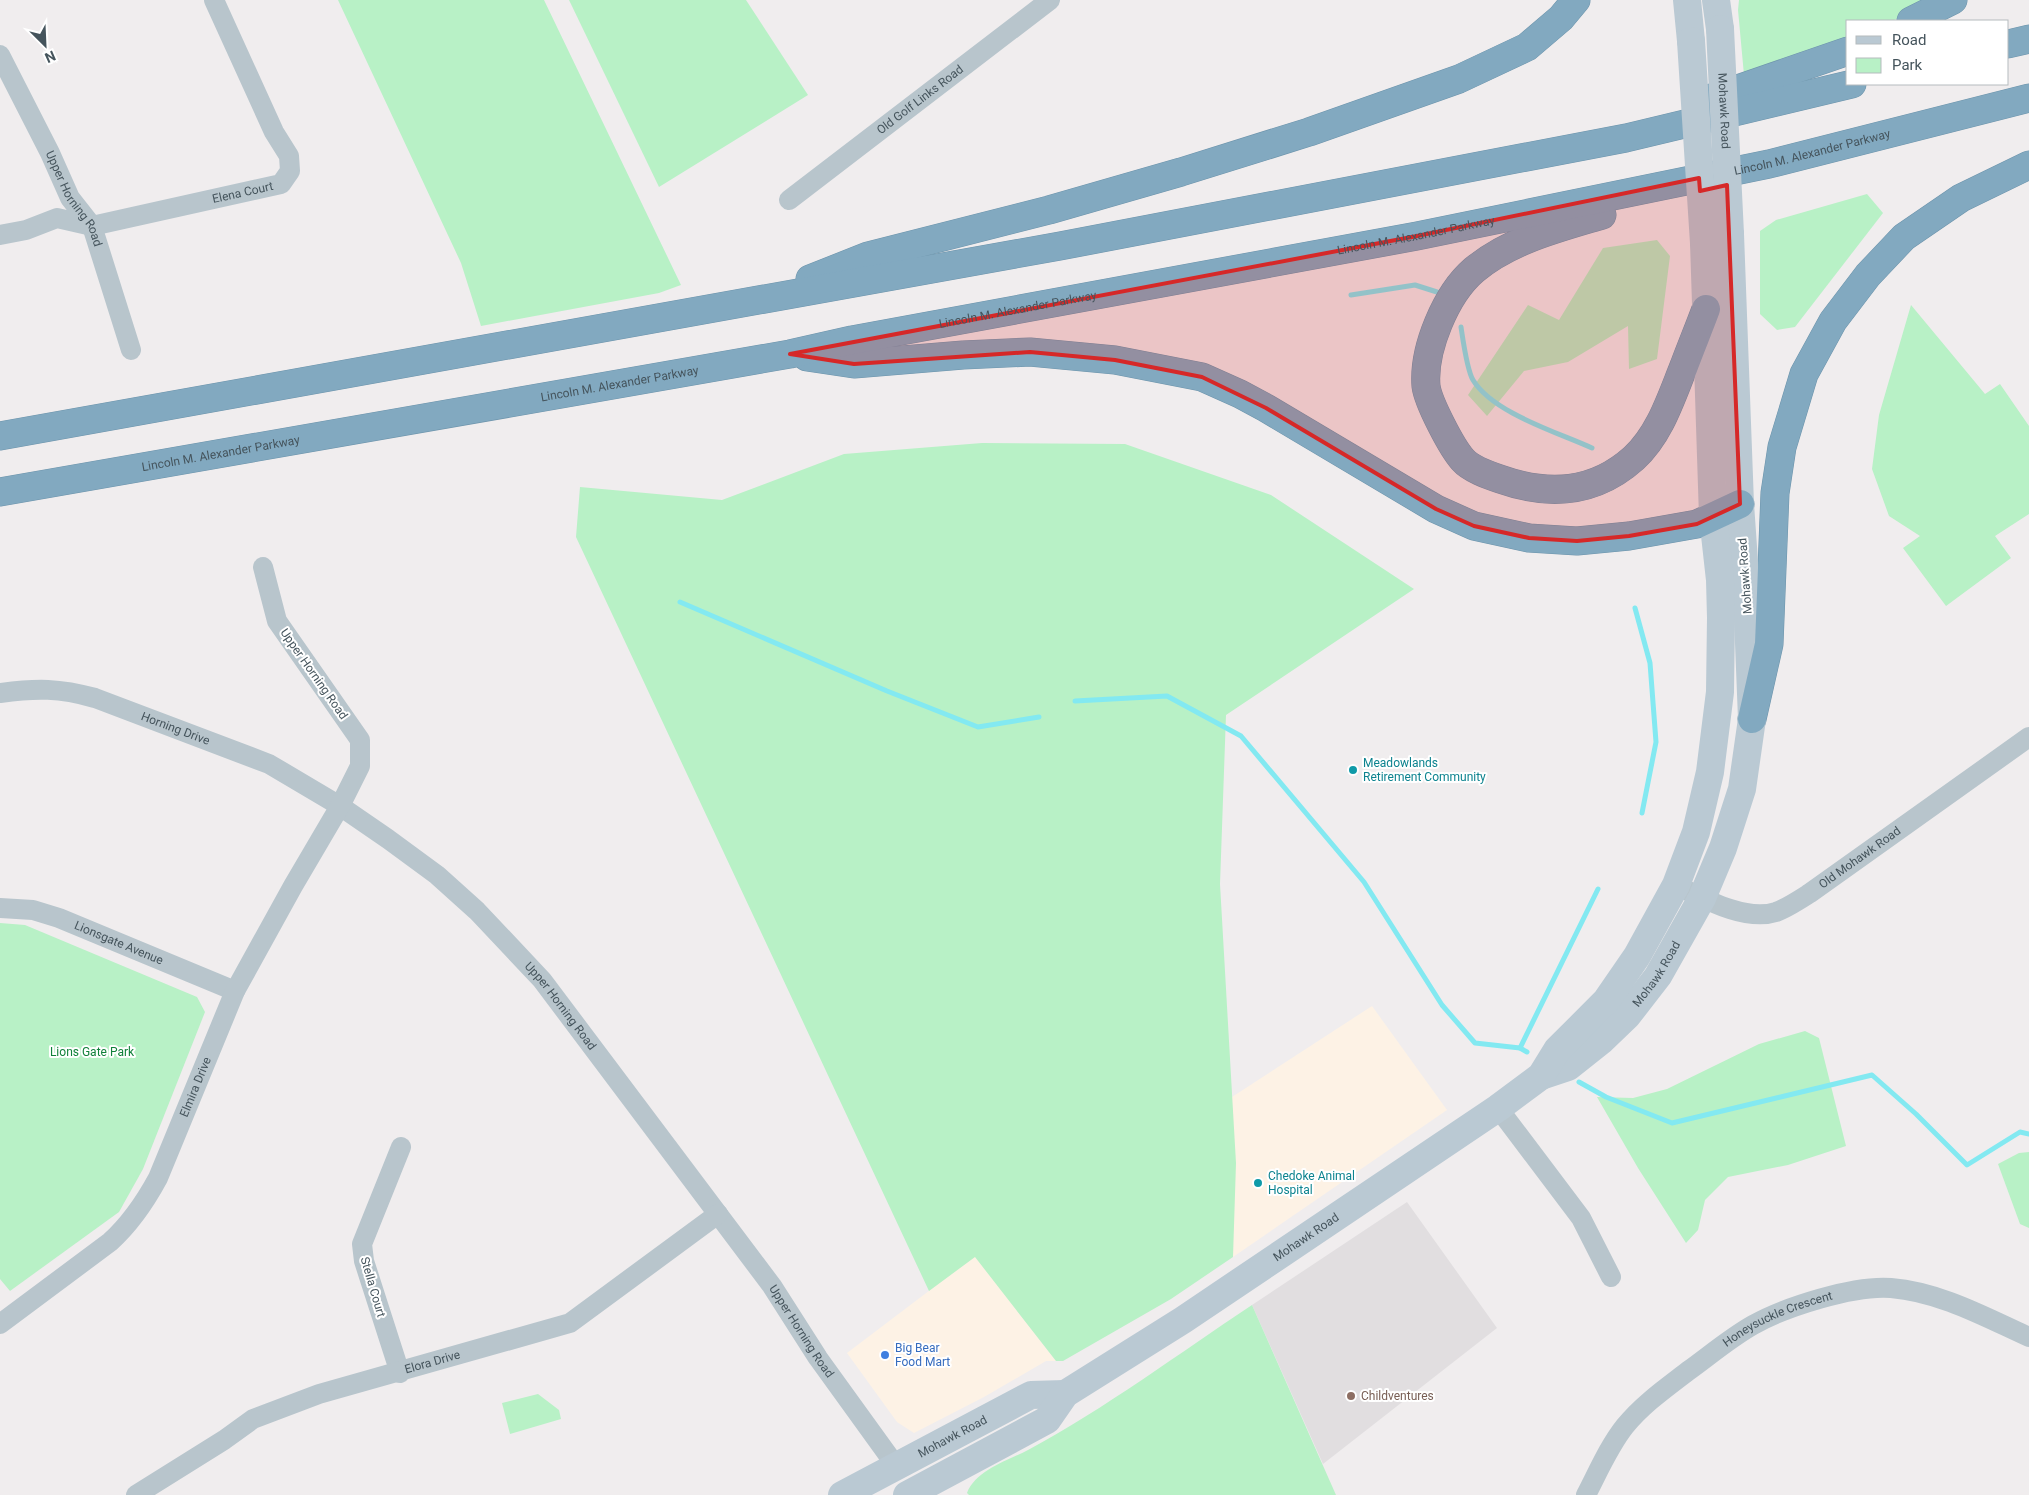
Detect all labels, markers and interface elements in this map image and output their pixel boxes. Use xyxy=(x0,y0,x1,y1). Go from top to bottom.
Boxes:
north arrow xyxy=(20,20,70,70)
legend xyxy=(1846,20,2009,85)
text: Road xyxy=(1892,31,1926,49)
text: N xyxy=(43,48,58,66)
text: Park xyxy=(1892,56,1923,74)
street label: Old Golf Links Road xyxy=(874,62,966,137)
street label: Mohawk Road xyxy=(1715,73,1733,149)
street label: Lincoln M. Alexander Parkway xyxy=(1733,126,1892,178)
street label: Upper Horning Road xyxy=(43,148,105,248)
street label: Elena Court xyxy=(211,179,274,206)
street label: Lincoln M. Alexander Parkway xyxy=(1336,213,1496,258)
street label: Lincoln M. Alexander Parkway xyxy=(938,288,1098,331)
street label: Lincoln M. Alexander Parkway xyxy=(540,363,700,404)
street label: Lincoln M. Alexander Parkway xyxy=(141,433,301,474)
street label: Mohawk Road xyxy=(1735,538,1755,614)
street label: Upper Horning Road xyxy=(277,626,351,722)
street label: Horning Drive xyxy=(139,709,212,748)
place label: Meadowlands Retirement Community xyxy=(1363,756,1486,784)
marker: Meadowlands Retirement Community xyxy=(1347,764,1359,776)
street label: Old Mohawk Road xyxy=(1816,824,1903,891)
street label: Lionsgate Avenue xyxy=(72,918,165,967)
street label: Mohawk Road xyxy=(1630,939,1683,1010)
street label: Upper Horning Road xyxy=(522,959,599,1053)
park label: Lions Gate Park xyxy=(50,1045,135,1059)
street label: Elmira Drive xyxy=(177,1055,214,1119)
place label: Chedoke Animal Hospital xyxy=(1268,1169,1355,1197)
marker: Chedoke Animal Hospital xyxy=(1252,1177,1264,1189)
street label: Mohawk Road xyxy=(1271,1210,1341,1264)
street label: Stella Court xyxy=(358,1255,388,1319)
street label: Upper Horning Road xyxy=(766,1282,837,1380)
street label: Honeysuckle Crescent xyxy=(1720,1289,1834,1350)
place label: Big Bear Food Mart xyxy=(895,1341,950,1369)
street label: Elora Drive xyxy=(403,1347,462,1376)
marker: Big Bear Food Mart xyxy=(879,1349,891,1361)
place label: Childventures xyxy=(1361,1389,1434,1403)
marker: Childventures xyxy=(1345,1390,1357,1402)
street label: Mohawk Road xyxy=(916,1413,989,1461)

